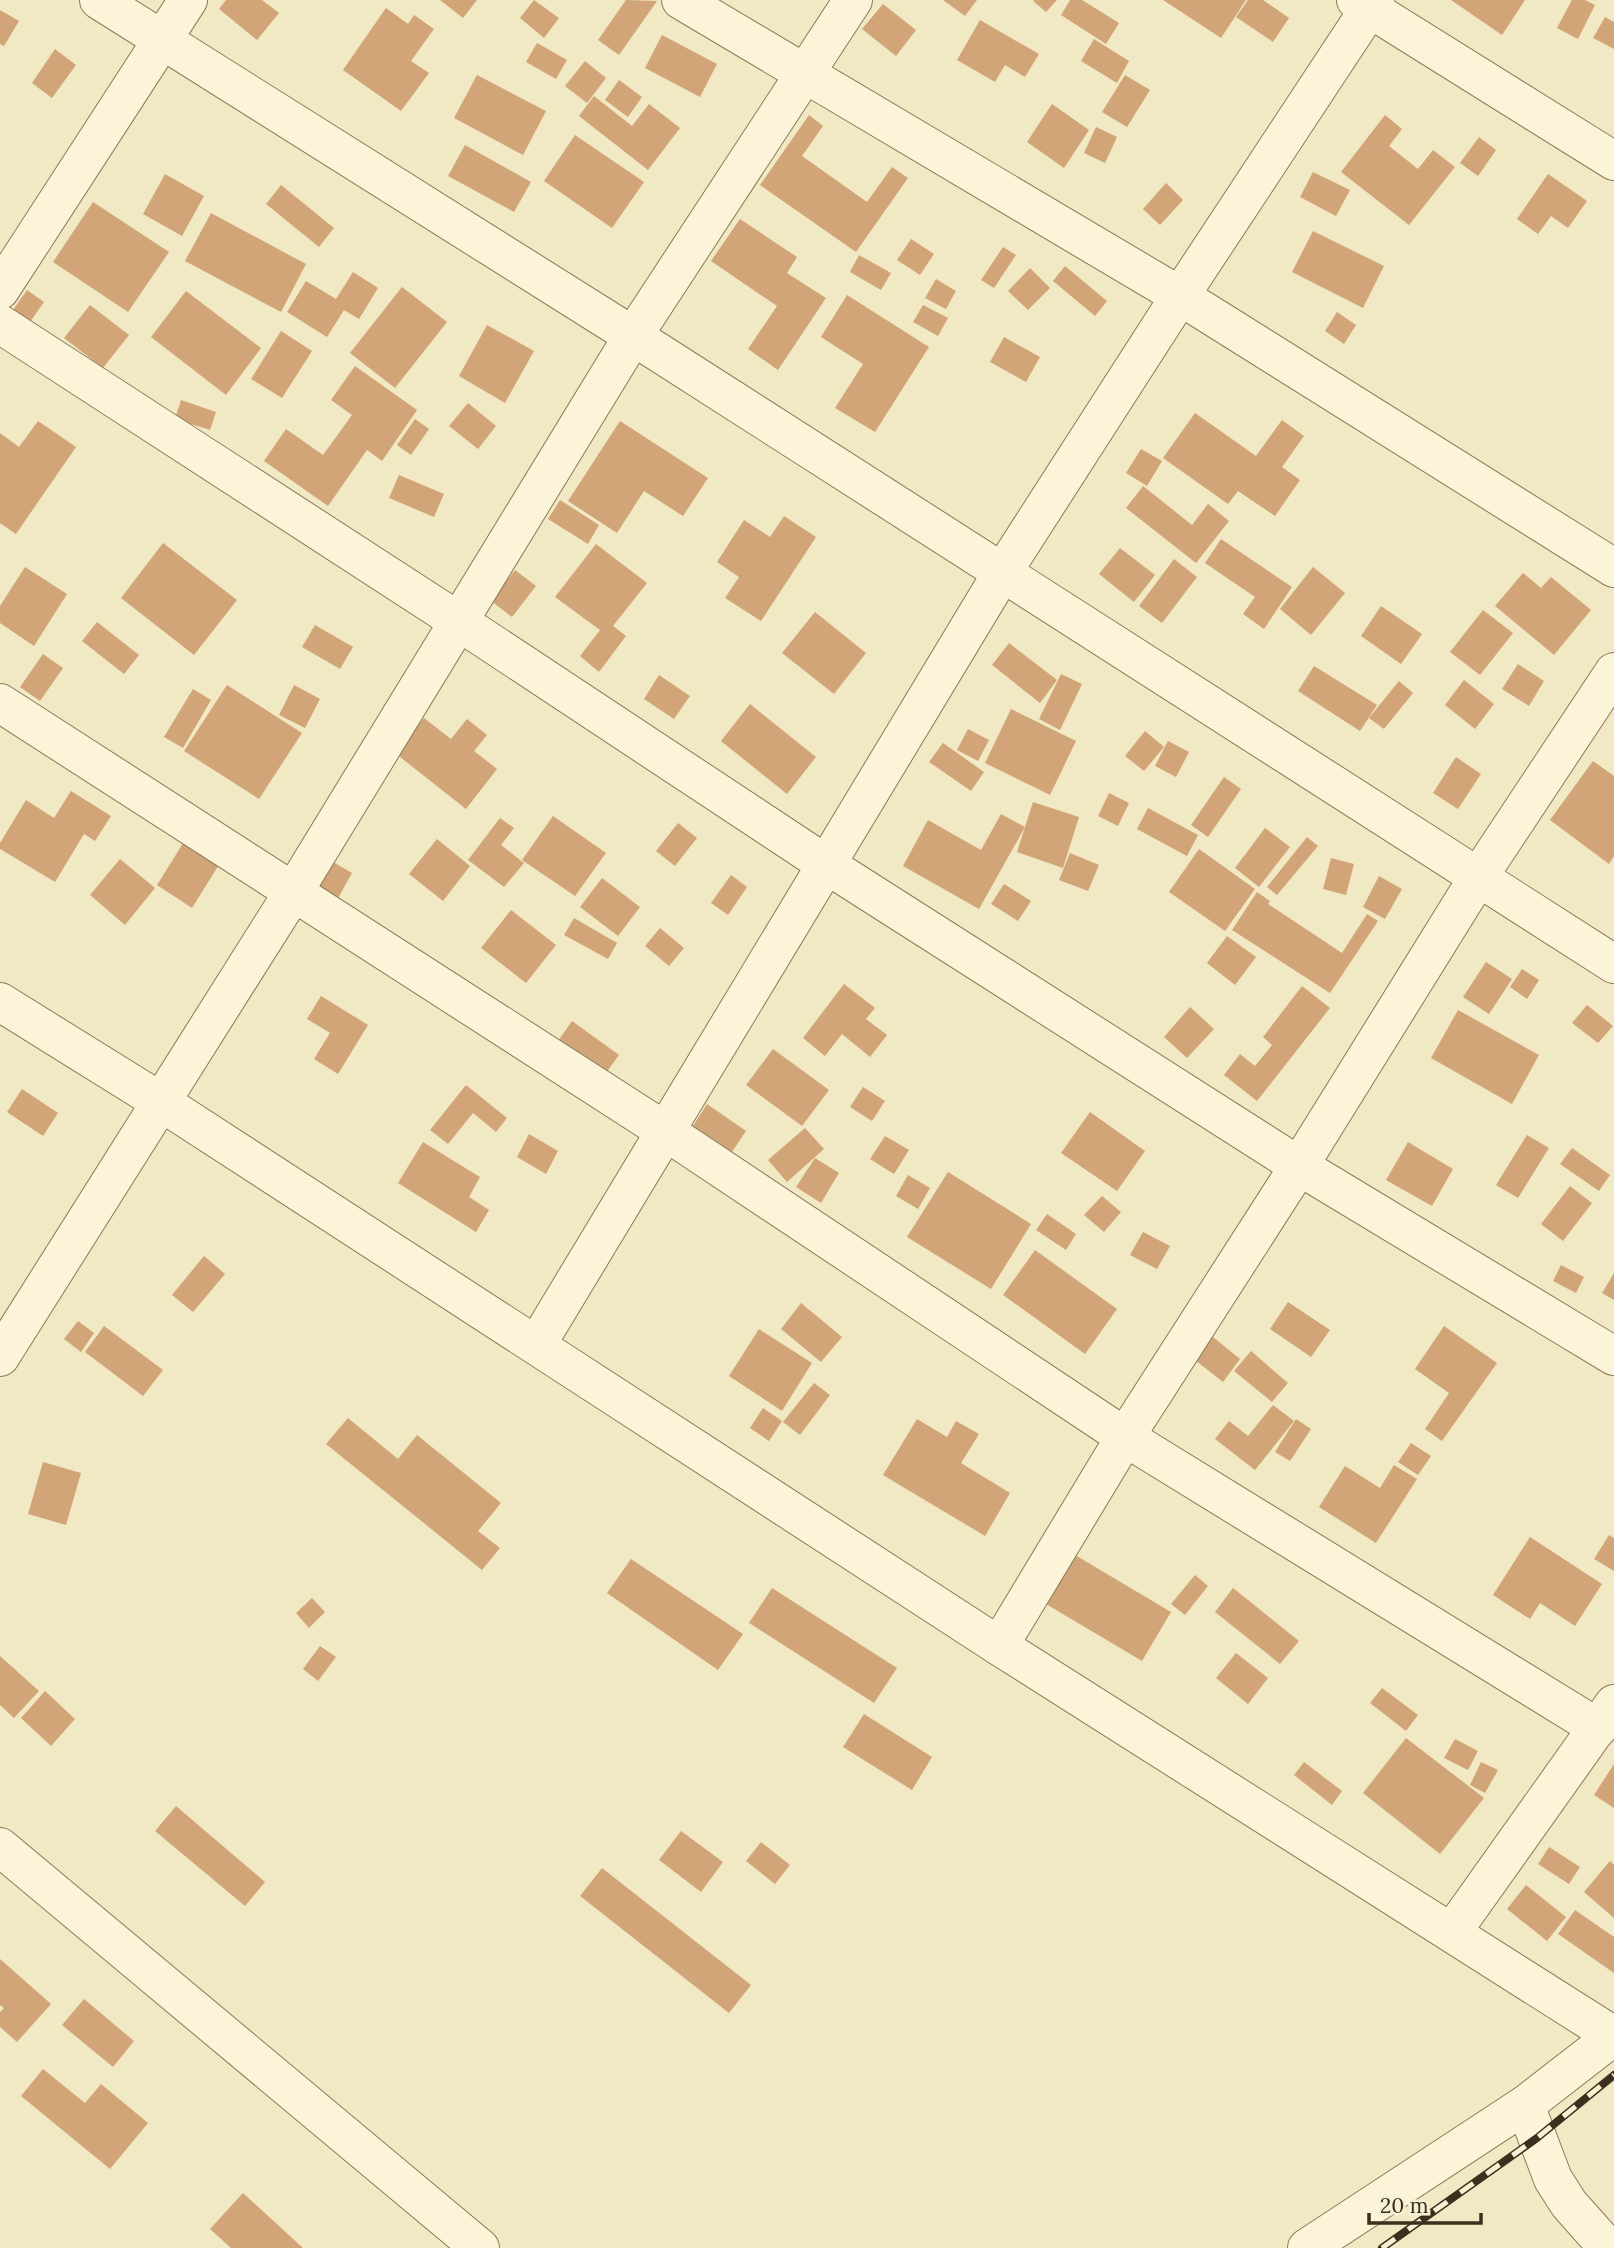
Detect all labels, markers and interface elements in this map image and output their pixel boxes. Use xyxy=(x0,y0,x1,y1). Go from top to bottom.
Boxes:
scale bar xyxy=(1369,2182,1481,2226)
text: 20 m xyxy=(1380,2192,1429,2219)

